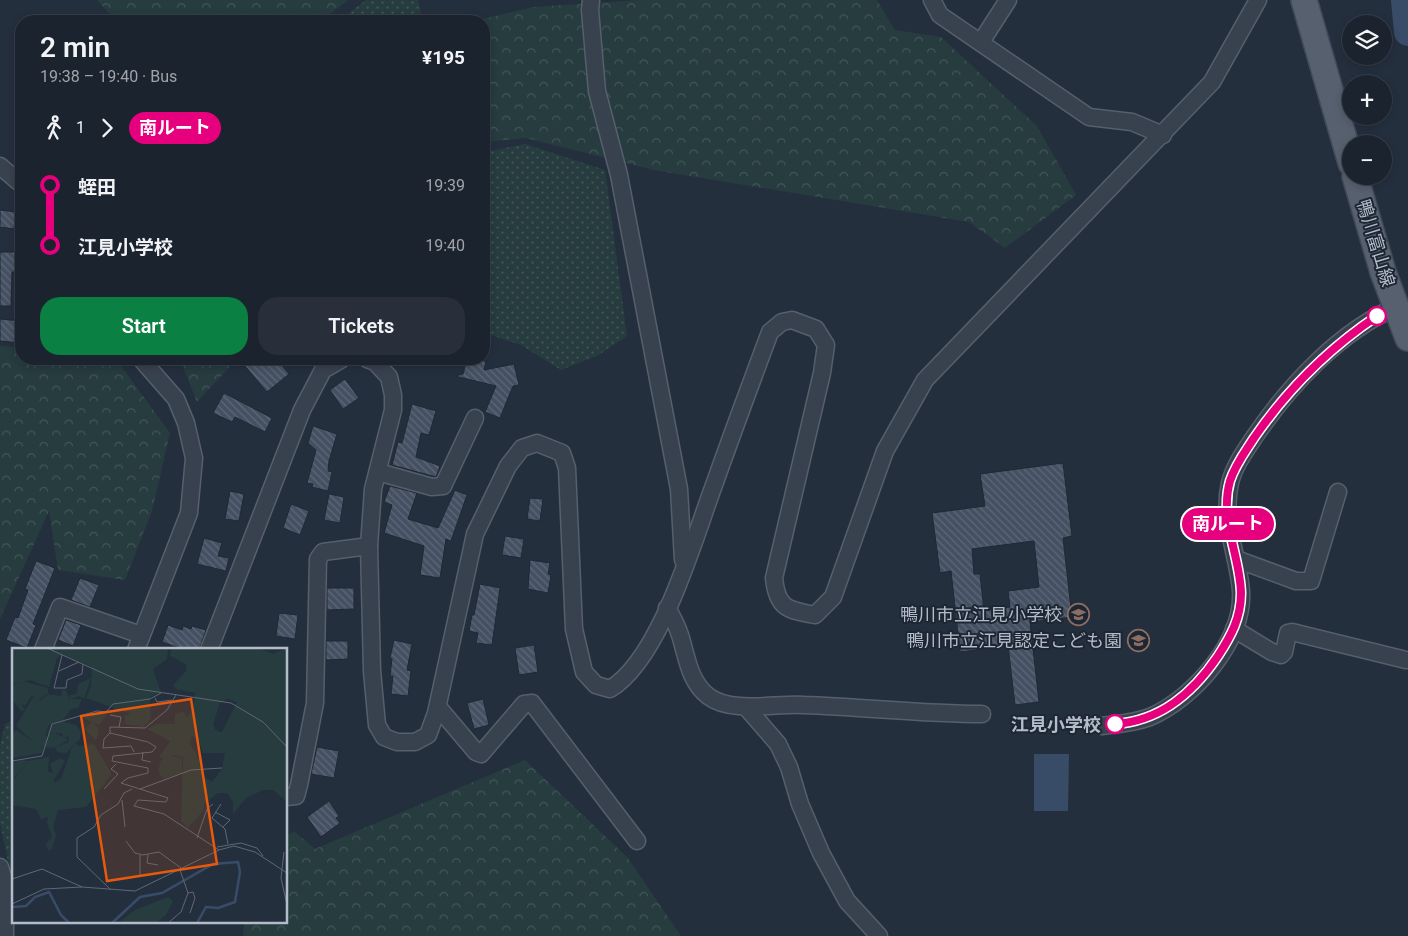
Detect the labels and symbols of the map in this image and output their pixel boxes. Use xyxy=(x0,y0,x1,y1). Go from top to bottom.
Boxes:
street label: 鴨川富山線 xyxy=(1353,197,1399,289)
unlabelled marker xyxy=(1367,306,1387,326)
line badge: 南ルート xyxy=(1193,508,1263,540)
school or university icon: 鴨川市立江見小学校 xyxy=(1066,602,1090,626)
place label: 鴨川市立江見小学校 xyxy=(900,604,1062,625)
school or university icon: 鴨川市立江見認定こども園 xyxy=(1126,628,1150,652)
place label: 鴨川市立江見認定こども園 xyxy=(906,630,1122,651)
inset map xyxy=(12,648,288,924)
place label: 江見小学校 xyxy=(1011,714,1101,735)
marker: 江見小学校 xyxy=(1105,714,1125,734)

